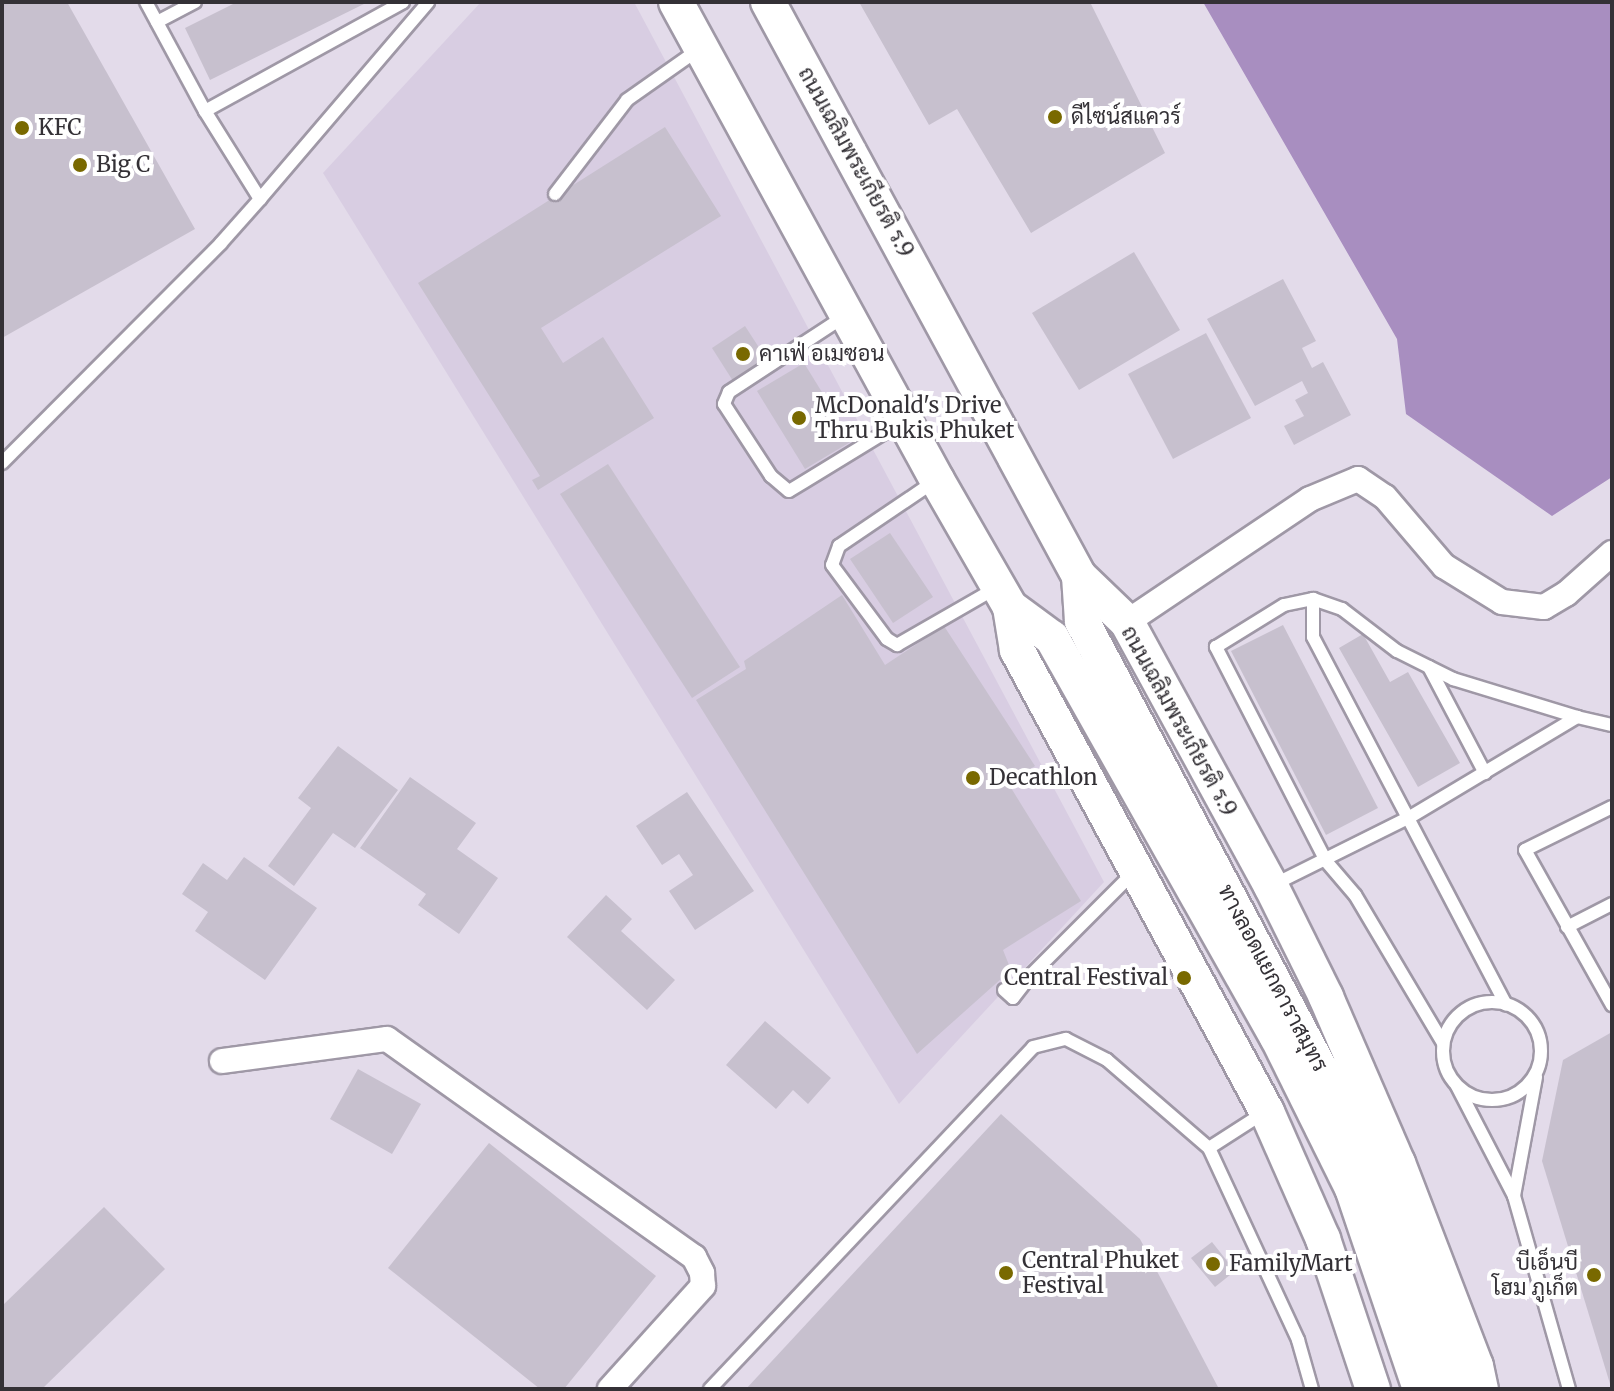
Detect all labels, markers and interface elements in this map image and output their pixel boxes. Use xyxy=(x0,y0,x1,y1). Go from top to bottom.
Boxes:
street label: ถนนเฉลิมพระเกียรติ ร.9 xyxy=(793,62,919,262)
place label: ดีไซน์สแควร์ xyxy=(1071,104,1181,130)
marker: ดีไซน์สแควร์ xyxy=(1046,108,1064,126)
place label: KFC xyxy=(38,115,82,141)
marker: KFC xyxy=(13,119,31,137)
place label: Big C xyxy=(96,152,150,178)
marker: Big C xyxy=(71,156,89,174)
place label: คาเฟ่ อเมซอน xyxy=(759,341,885,367)
marker: คาเฟ่ อเมซอน xyxy=(734,345,752,363)
place label: McDonald's Drive Thru Bukis Phuket xyxy=(815,392,1014,444)
marker: McDonald's Drive Thru Bukis Phuket xyxy=(790,409,808,427)
street label: ถนนเฉลิมพระเกียรติ ร.9 xyxy=(1116,621,1242,821)
place label: Decathlon xyxy=(989,765,1098,791)
marker: Decathlon xyxy=(964,769,982,787)
street label: ทางลอดแยกดาราสมุทร xyxy=(1212,880,1334,1076)
place label: Central Festival xyxy=(1004,965,1168,991)
marker: Central Festival xyxy=(1175,969,1193,987)
place label: Central Phuket Festival xyxy=(1022,1247,1179,1298)
place label: บีเอ็นบี โฮม ภูเก็ต xyxy=(1492,1249,1578,1300)
place label: FamilyMart xyxy=(1229,1251,1353,1277)
marker: FamilyMart xyxy=(1204,1255,1222,1273)
marker: Central Phuket Festival xyxy=(997,1264,1015,1282)
marker: บีเอ็นบี โฮม ภูเก็ต xyxy=(1585,1266,1603,1284)

